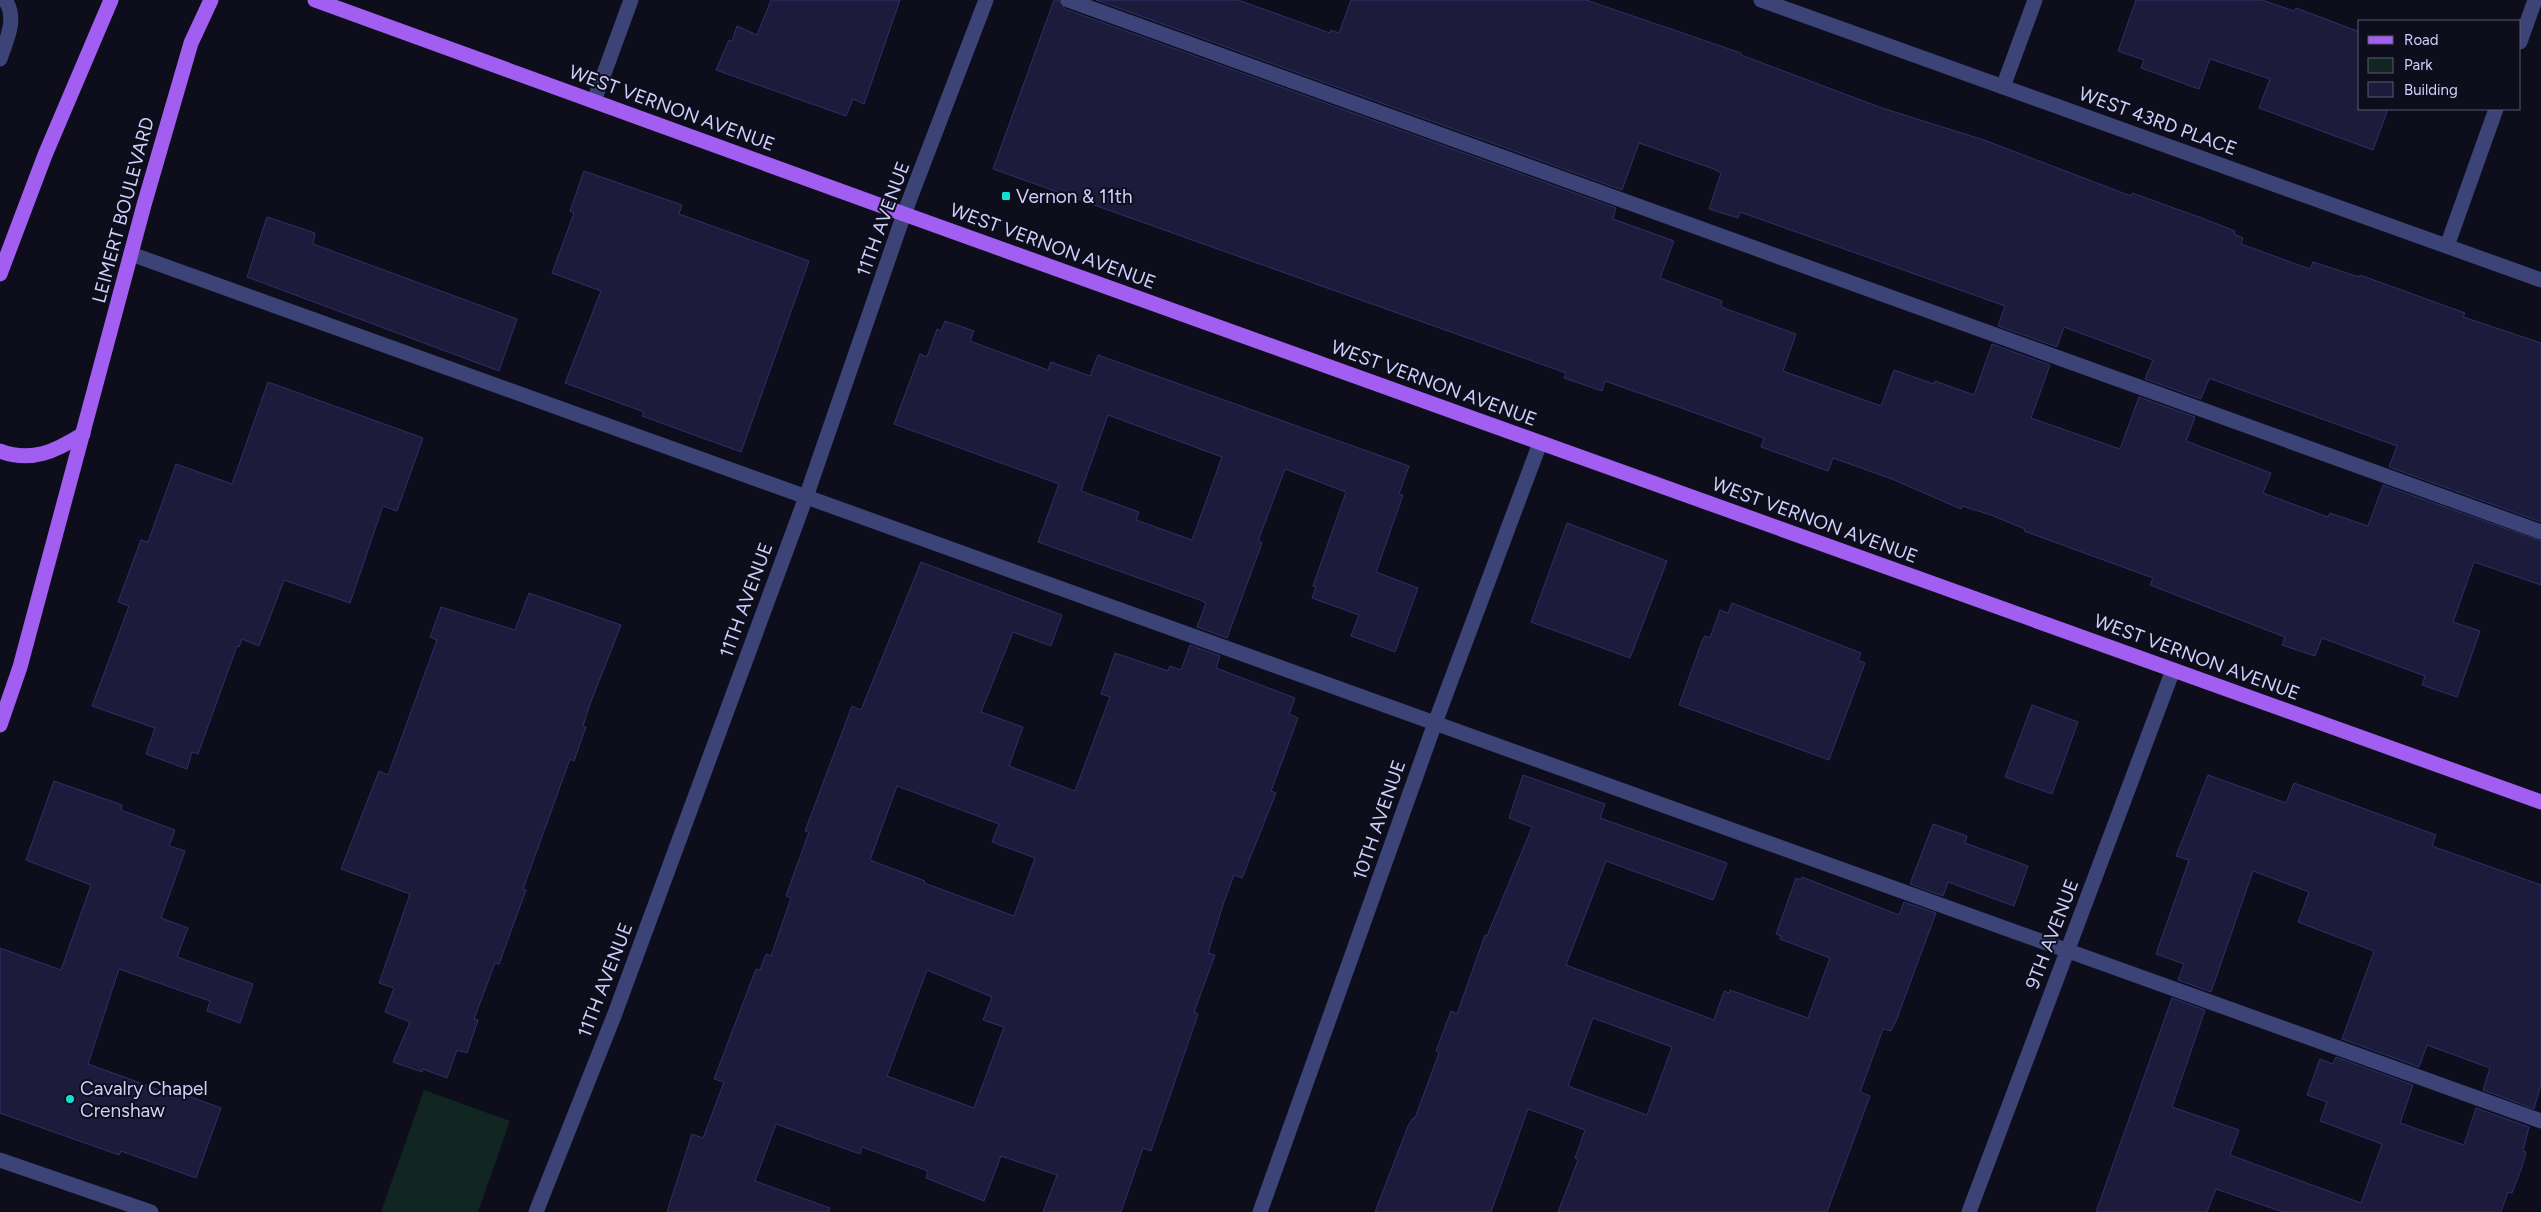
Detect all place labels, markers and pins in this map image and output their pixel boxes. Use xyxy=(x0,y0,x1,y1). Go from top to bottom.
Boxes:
place label: Vernon & 11th xyxy=(1016,185,1133,208)
marker: Vernon & 11th xyxy=(1000,190,1012,202)
place label: Cavalry Chapel Crenshaw xyxy=(80,1077,208,1122)
marker: Cavalry Chapel Crenshaw xyxy=(64,1093,76,1105)

